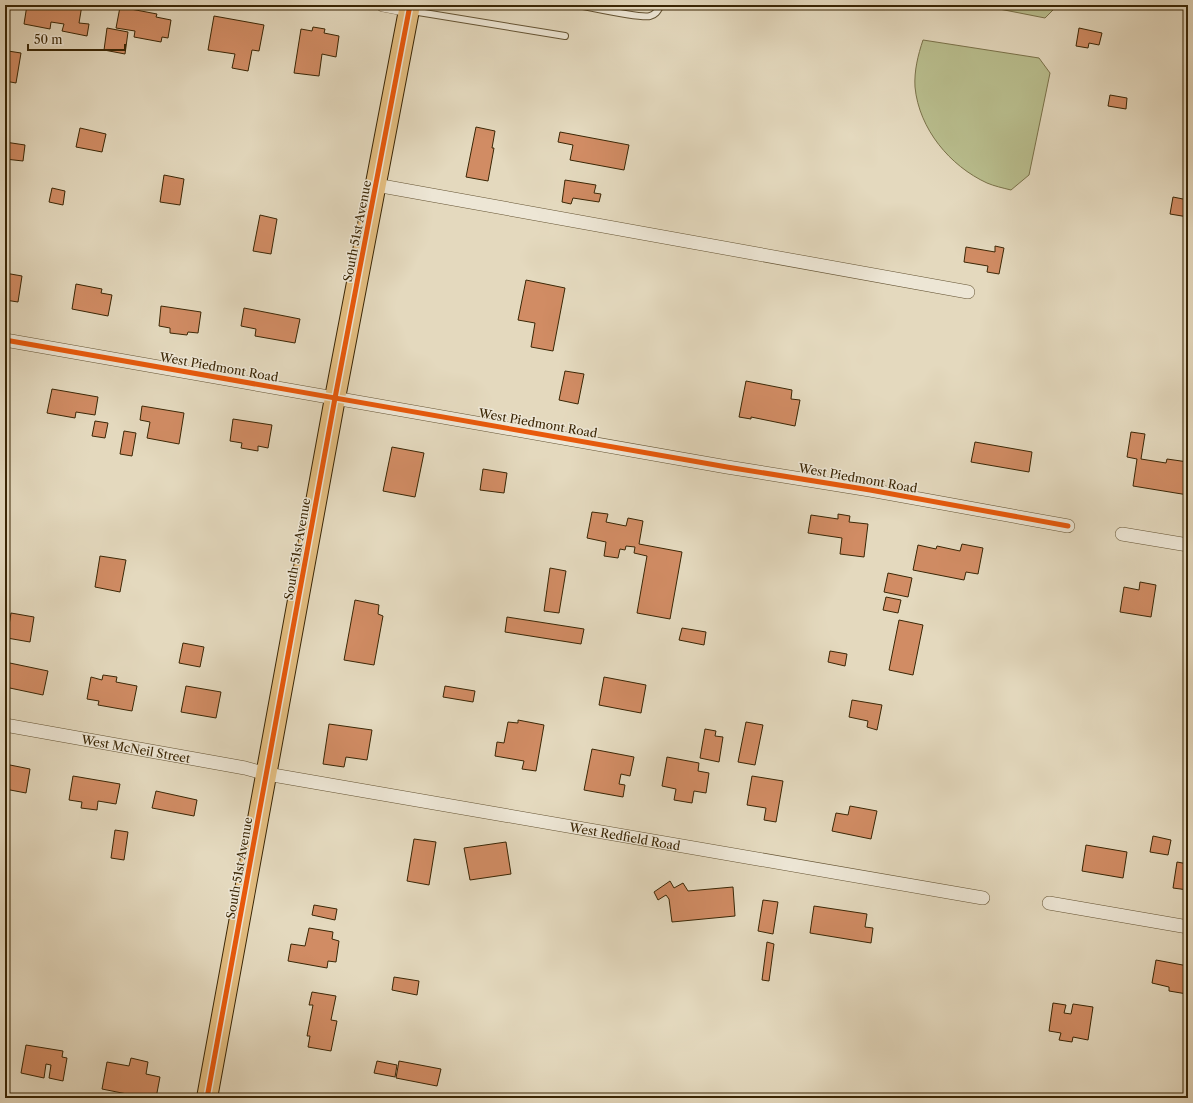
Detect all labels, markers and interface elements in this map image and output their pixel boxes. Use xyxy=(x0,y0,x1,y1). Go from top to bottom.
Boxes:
scale bar xyxy=(28,26,125,52)
text: 50 m xyxy=(34,32,63,47)
street label: South 51st Avenue xyxy=(340,179,374,283)
street label: West Piedmont Road xyxy=(158,349,280,385)
street label: West Piedmont Road xyxy=(477,405,599,441)
street label: West Piedmont Road xyxy=(797,460,919,496)
street label: South 51st Avenue xyxy=(281,497,313,601)
street label: West McNeil Street xyxy=(79,731,192,766)
street label: South 51st Avenue xyxy=(223,816,255,920)
street label: West Redfield Road xyxy=(567,819,682,853)

